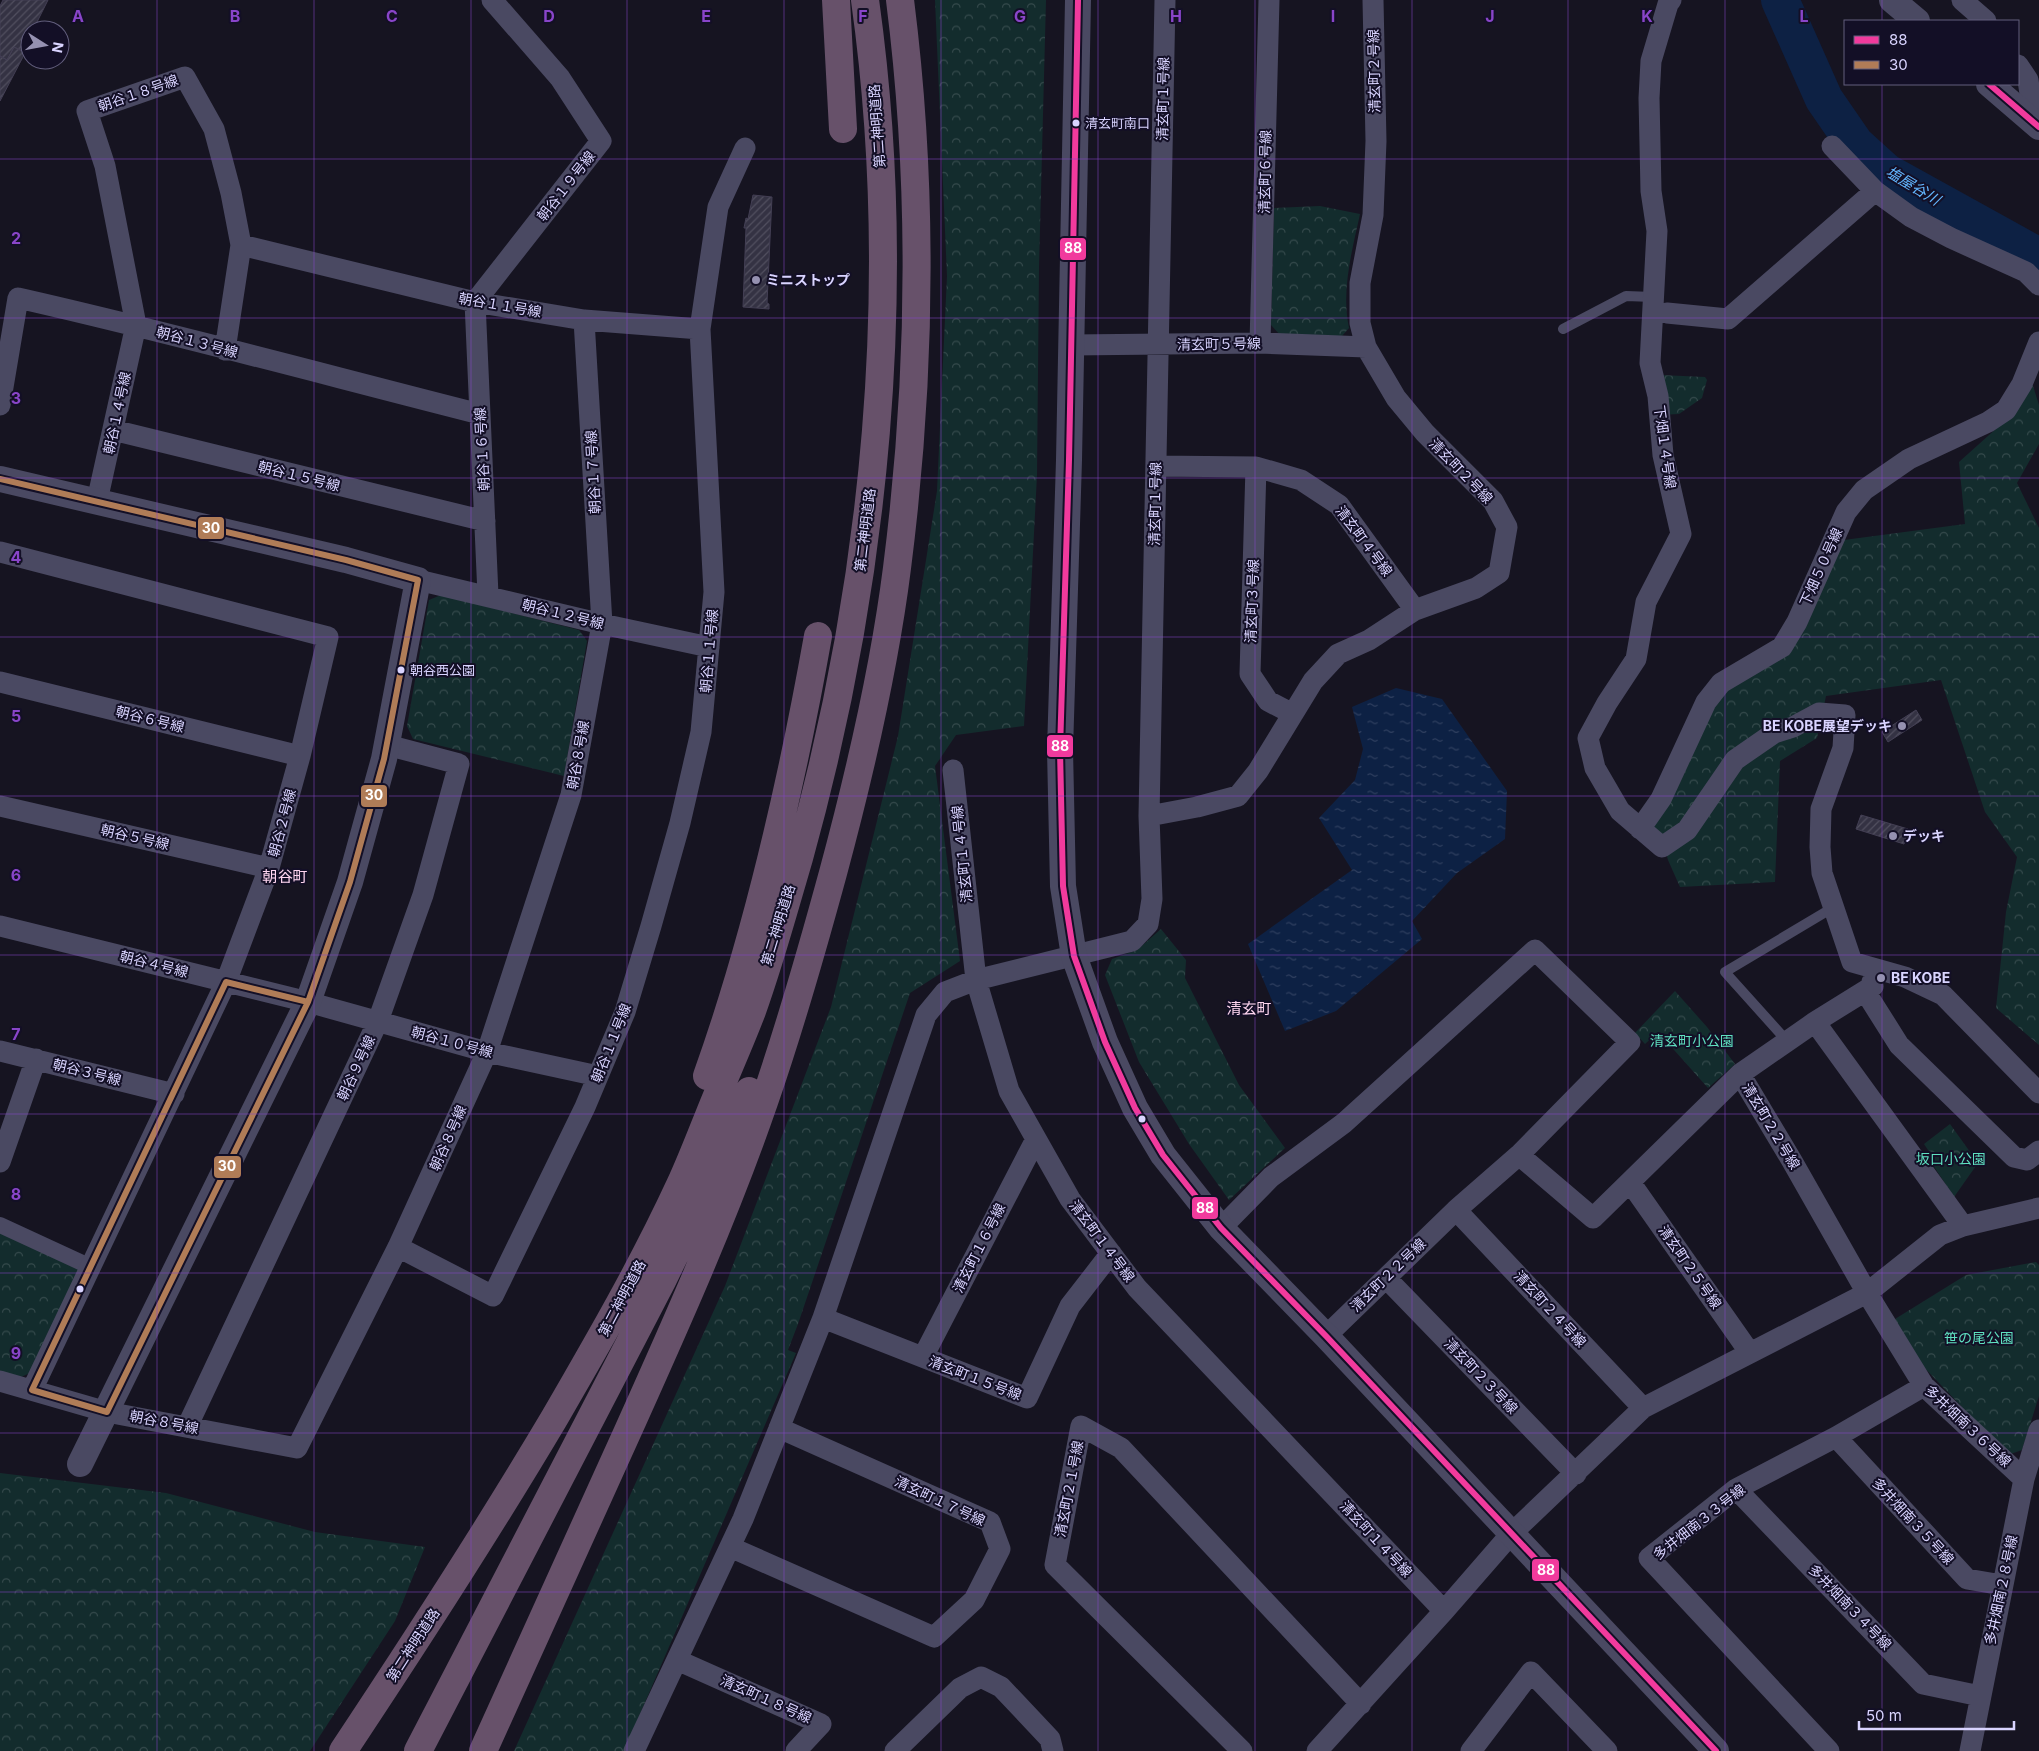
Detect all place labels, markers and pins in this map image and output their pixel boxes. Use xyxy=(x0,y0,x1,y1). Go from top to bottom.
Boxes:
place label: 清玄町南口 xyxy=(1085,115,1150,131)
marker: 清玄町南口 xyxy=(1071,118,1081,128)
place label: ミニストップ xyxy=(766,271,850,288)
marker: ミニストップ xyxy=(750,274,762,286)
place label: 朝谷西公園 xyxy=(410,662,475,678)
marker: 朝谷西公園 xyxy=(396,665,406,675)
place label: BE KOBE展望デッキ xyxy=(1763,717,1892,734)
marker: BE KOBE展望デッキ xyxy=(1896,720,1908,732)
place label: デッキ xyxy=(1903,827,1945,844)
marker: デッキ xyxy=(1887,830,1899,842)
place label: BE KOBE xyxy=(1891,969,1950,986)
marker: BE KOBE xyxy=(1875,972,1887,984)
unlabelled marker xyxy=(1137,1114,1147,1124)
unlabelled marker xyxy=(75,1284,85,1294)

